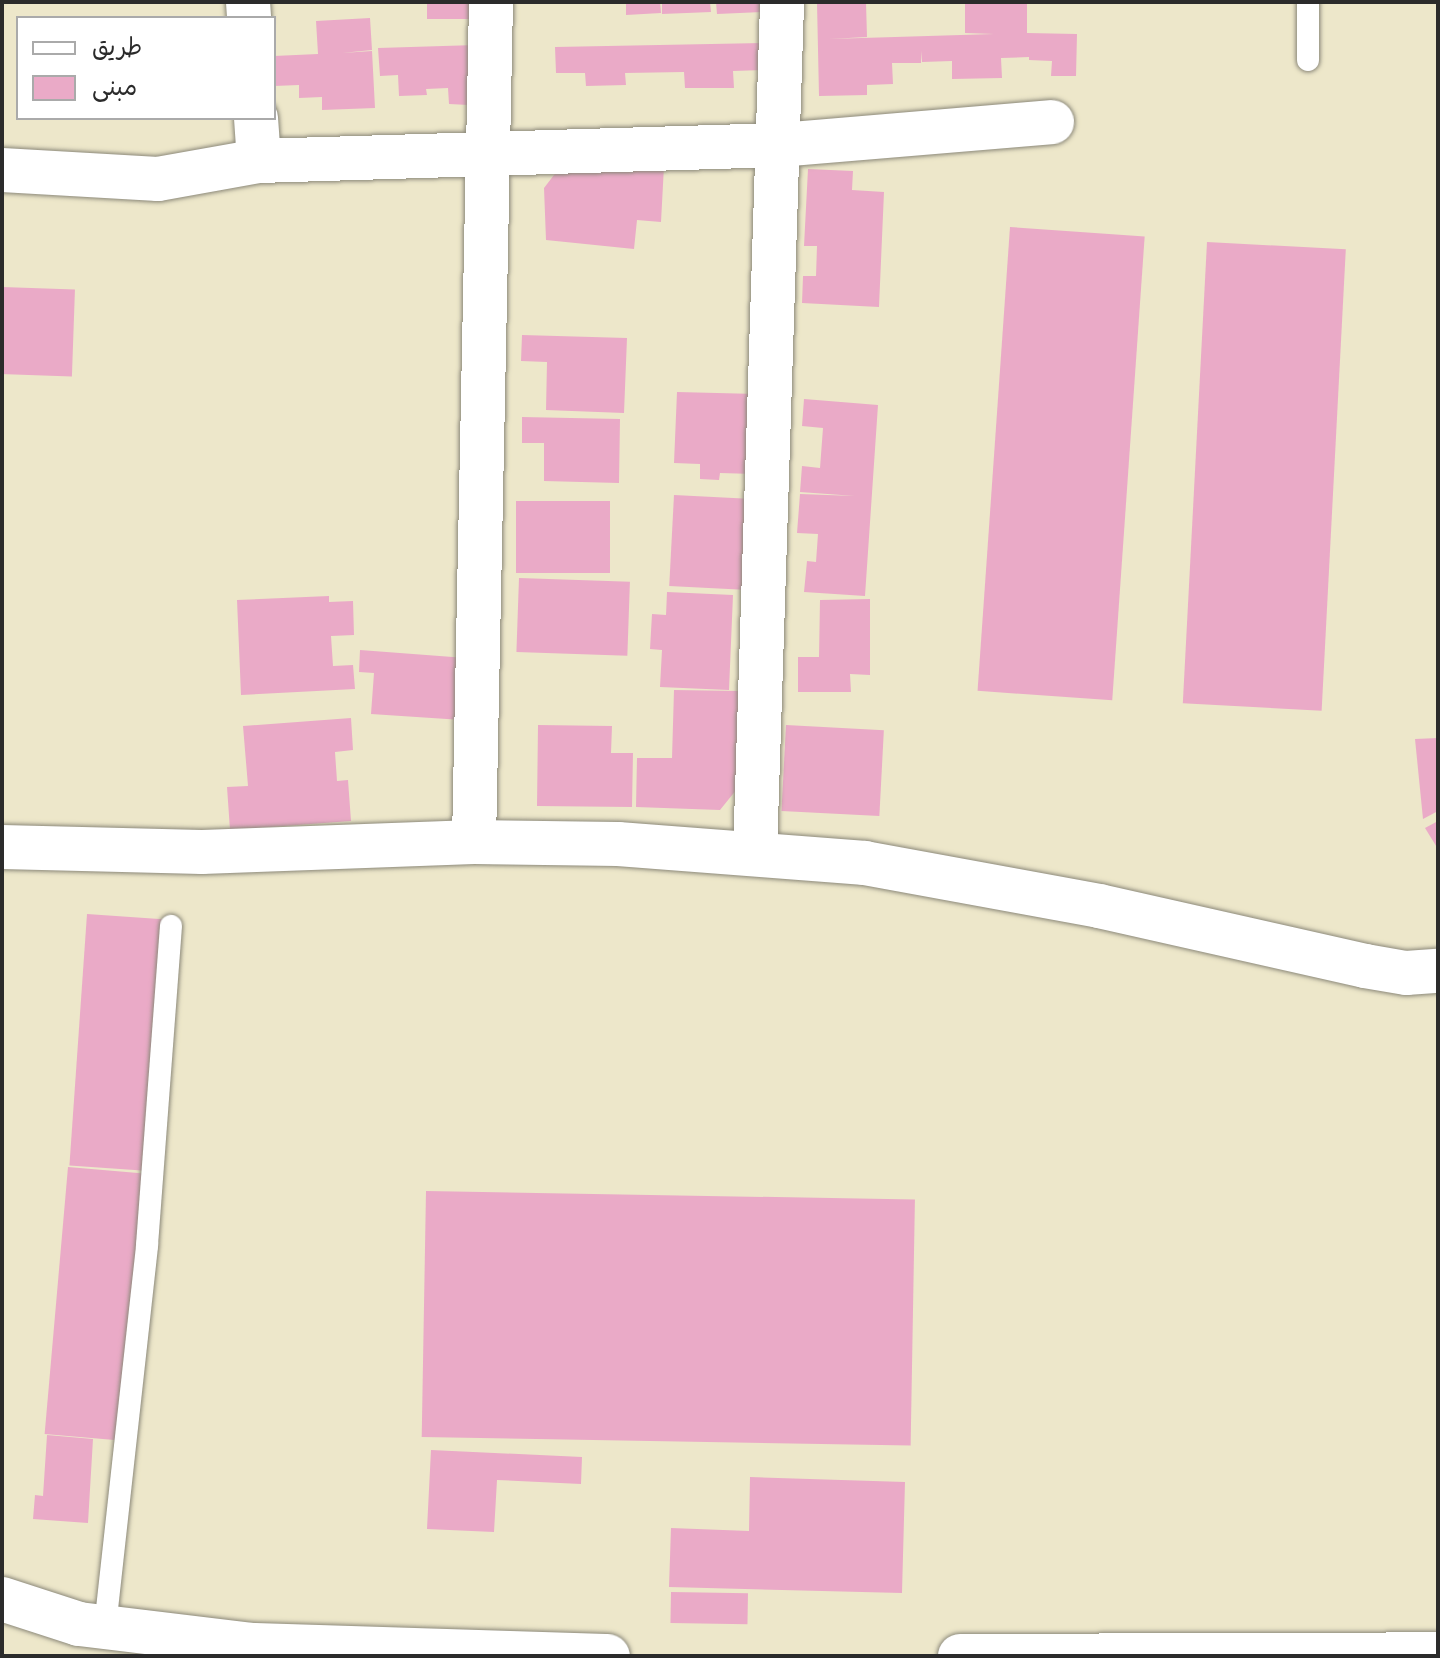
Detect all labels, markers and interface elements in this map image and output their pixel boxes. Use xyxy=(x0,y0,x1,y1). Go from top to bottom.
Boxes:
legend xyxy=(16,16,276,120)
text: طريق xyxy=(92,33,142,61)
text: مبنى xyxy=(92,73,137,101)

